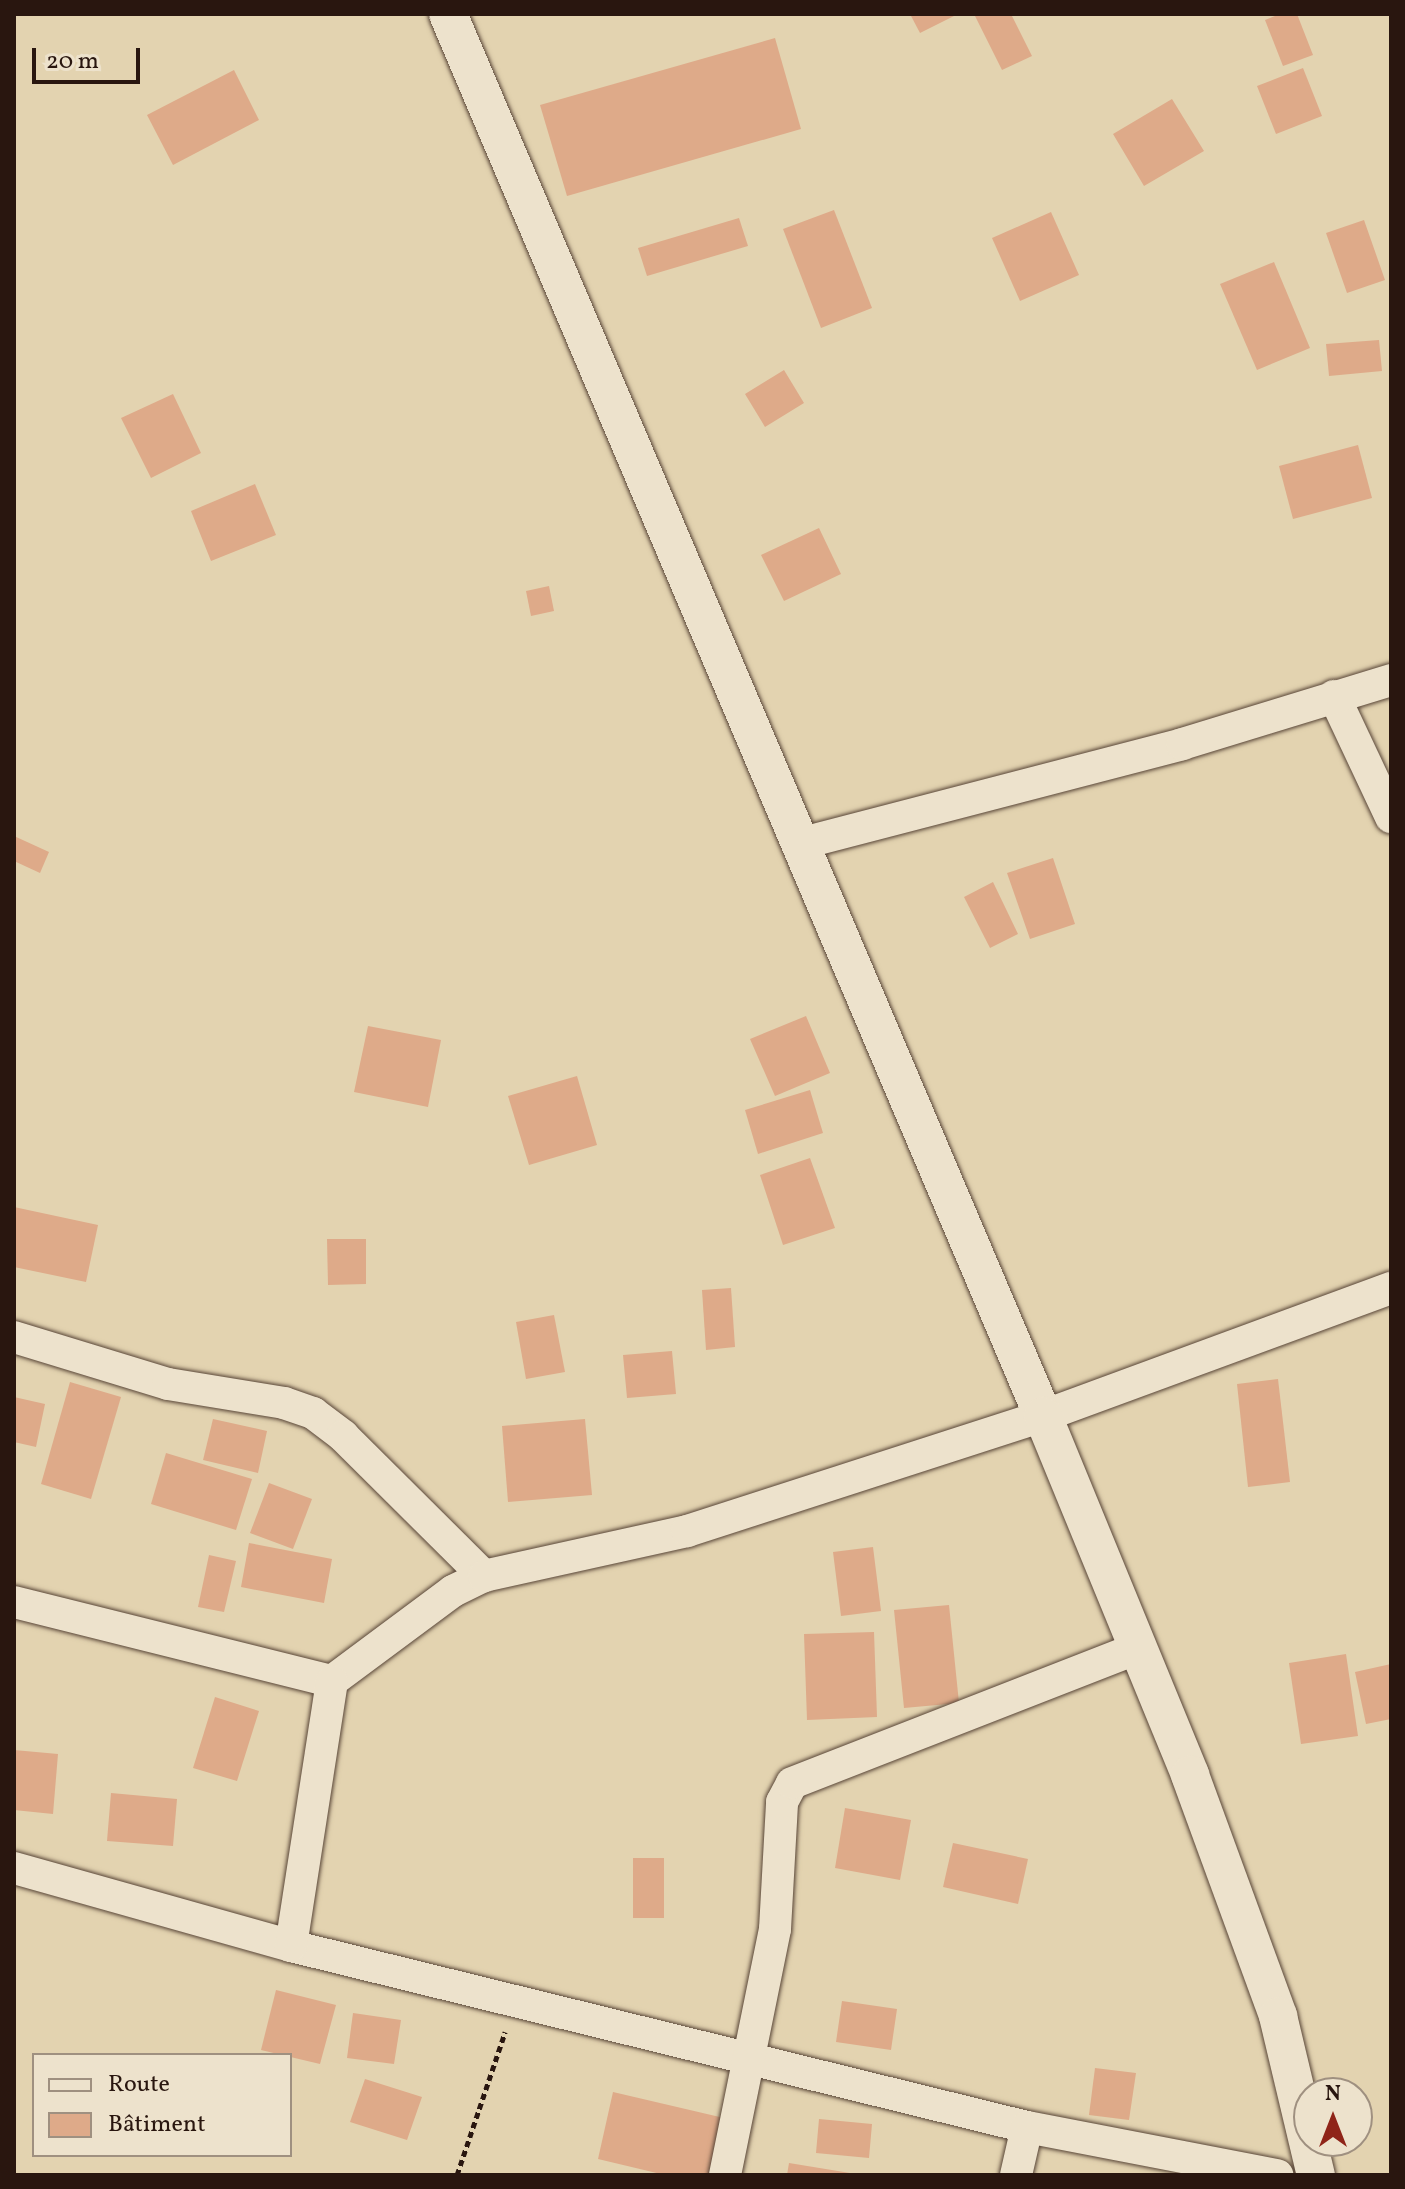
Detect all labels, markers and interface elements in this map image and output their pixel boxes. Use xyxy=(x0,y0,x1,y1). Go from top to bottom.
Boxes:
scale bar xyxy=(36,32,144,82)
text: 20 m xyxy=(46,45,99,79)
legend xyxy=(32,2053,292,2157)
text: Route xyxy=(108,2068,170,2102)
north arrow xyxy=(1293,2077,1373,2157)
text: N xyxy=(1325,2079,1341,2110)
text: Bâtiment xyxy=(108,2108,206,2142)

